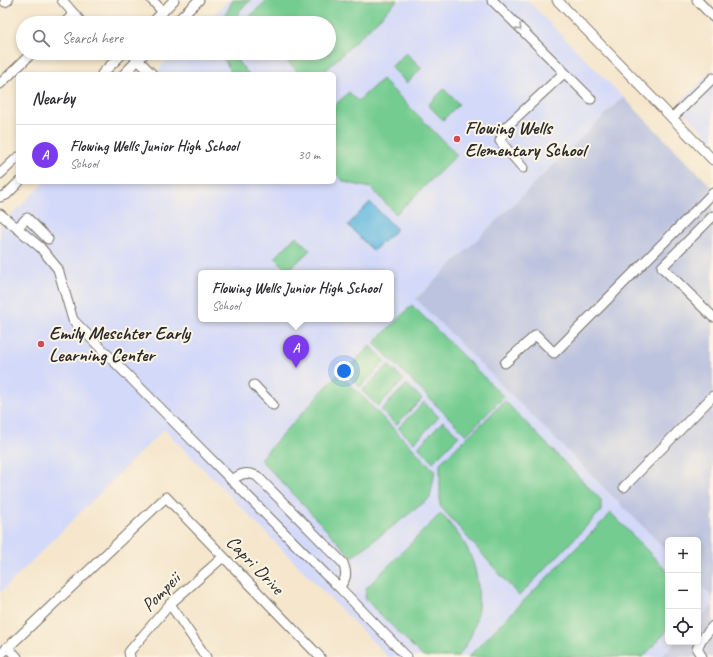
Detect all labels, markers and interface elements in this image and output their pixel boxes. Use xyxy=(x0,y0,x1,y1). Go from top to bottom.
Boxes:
search box xyxy=(16,16,336,60)
one-way arrow xyxy=(515,23,522,31)
icon: search xyxy=(30,27,52,49)
text: Search here xyxy=(62,29,123,48)
text: Nearby xyxy=(32,88,75,109)
place label: Flowing Wells Elementary School xyxy=(465,116,589,162)
marker: Flowing Wells Elementary School xyxy=(452,134,462,144)
text: Flowing Wells Junior High School xyxy=(70,137,238,156)
text: A xyxy=(42,147,48,163)
text: 30 m xyxy=(298,147,320,163)
text: School xyxy=(70,156,98,172)
popup xyxy=(198,270,394,322)
text: Flowing Wells Junior High School xyxy=(212,279,380,298)
text: School xyxy=(212,298,240,314)
place label: Emily Meschter Early Learning Center xyxy=(49,321,192,367)
pin: A xyxy=(283,335,309,368)
marker: Emily Meschter Early Learning Center xyxy=(36,339,46,349)
your location xyxy=(334,361,354,381)
street label: Capri Drive xyxy=(221,530,290,601)
map controls xyxy=(665,537,701,645)
button: + xyxy=(665,537,701,573)
street label: Pompeii xyxy=(136,565,187,617)
button: − xyxy=(665,573,701,609)
button: locate xyxy=(665,609,701,645)

